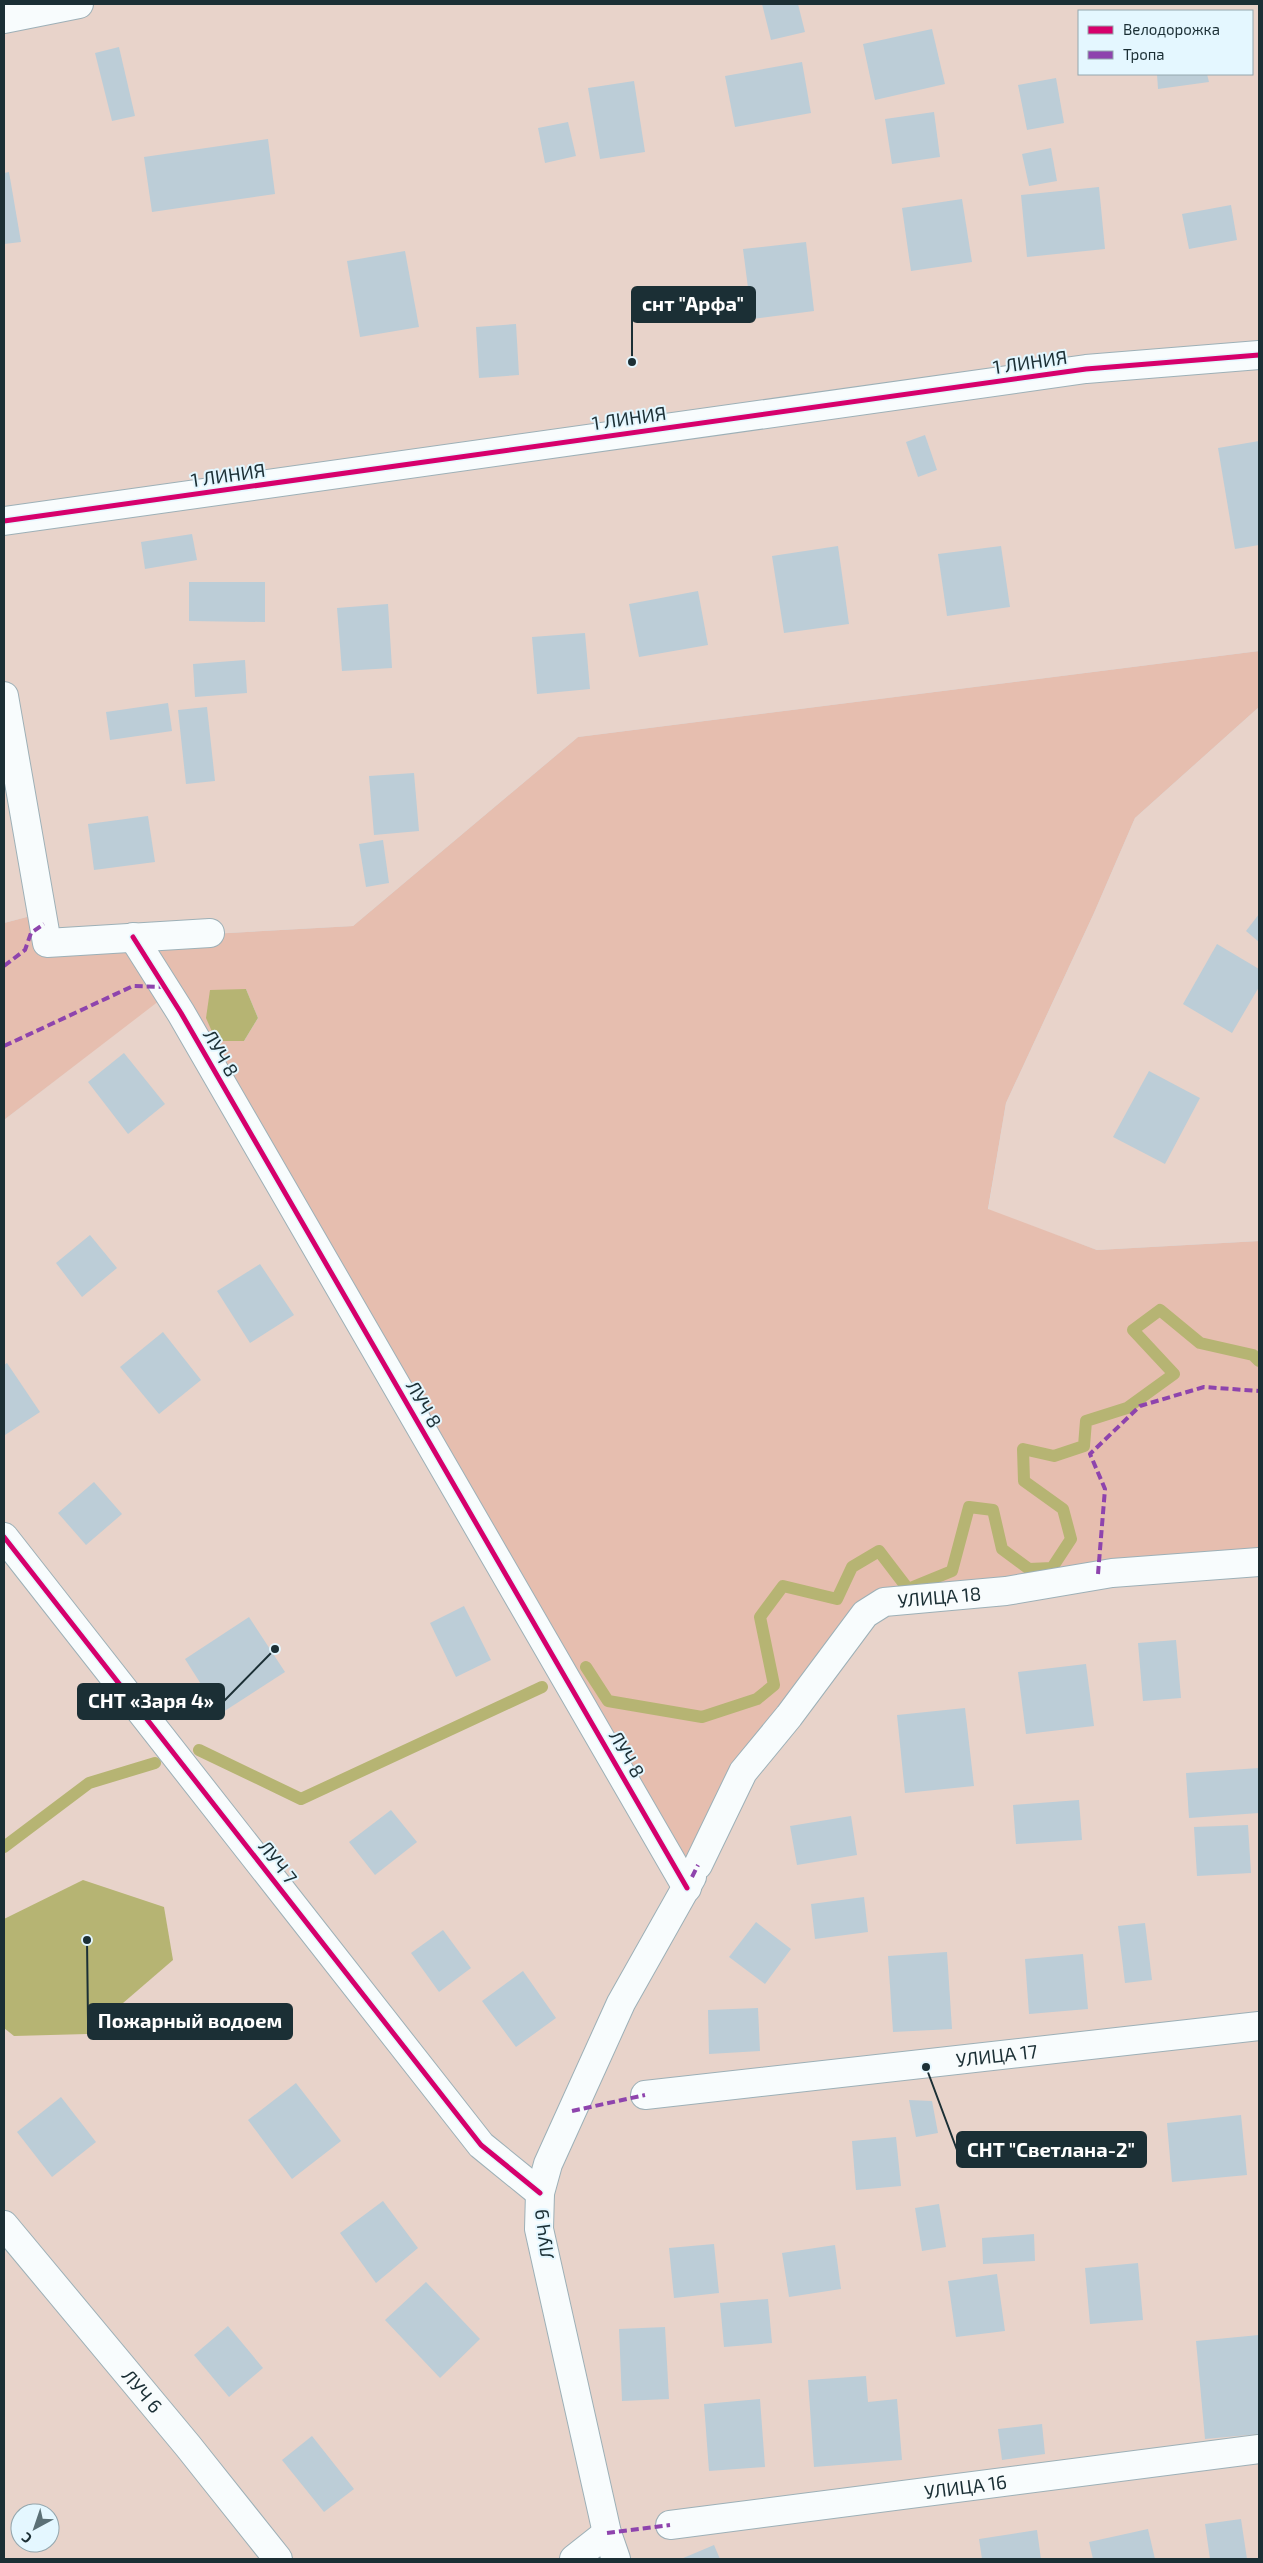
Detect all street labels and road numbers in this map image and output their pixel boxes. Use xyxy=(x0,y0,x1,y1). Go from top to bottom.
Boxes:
street label: 1 ЛИНИЯ xyxy=(991,345,1069,378)
street label: 1 ЛИНИЯ xyxy=(590,401,668,434)
street label: 1 ЛИНИЯ xyxy=(189,458,267,491)
street label: ЛУЧ 8 xyxy=(199,1025,244,1080)
street label: ЛУЧ 8 xyxy=(402,1376,447,1431)
street label: УЛИЦА 18 xyxy=(897,1581,982,1612)
street label: ЛУЧ 8 xyxy=(605,1726,650,1781)
street label: ЛУЧ 7 xyxy=(254,1835,303,1888)
street label: УЛИЦА 17 xyxy=(955,2039,1039,2071)
street label: ЛУЧ 9 xyxy=(529,2208,558,2260)
street label: ЛУЧ 6 xyxy=(118,2364,167,2417)
street label: УЛИЦА 16 xyxy=(923,2470,1008,2503)

